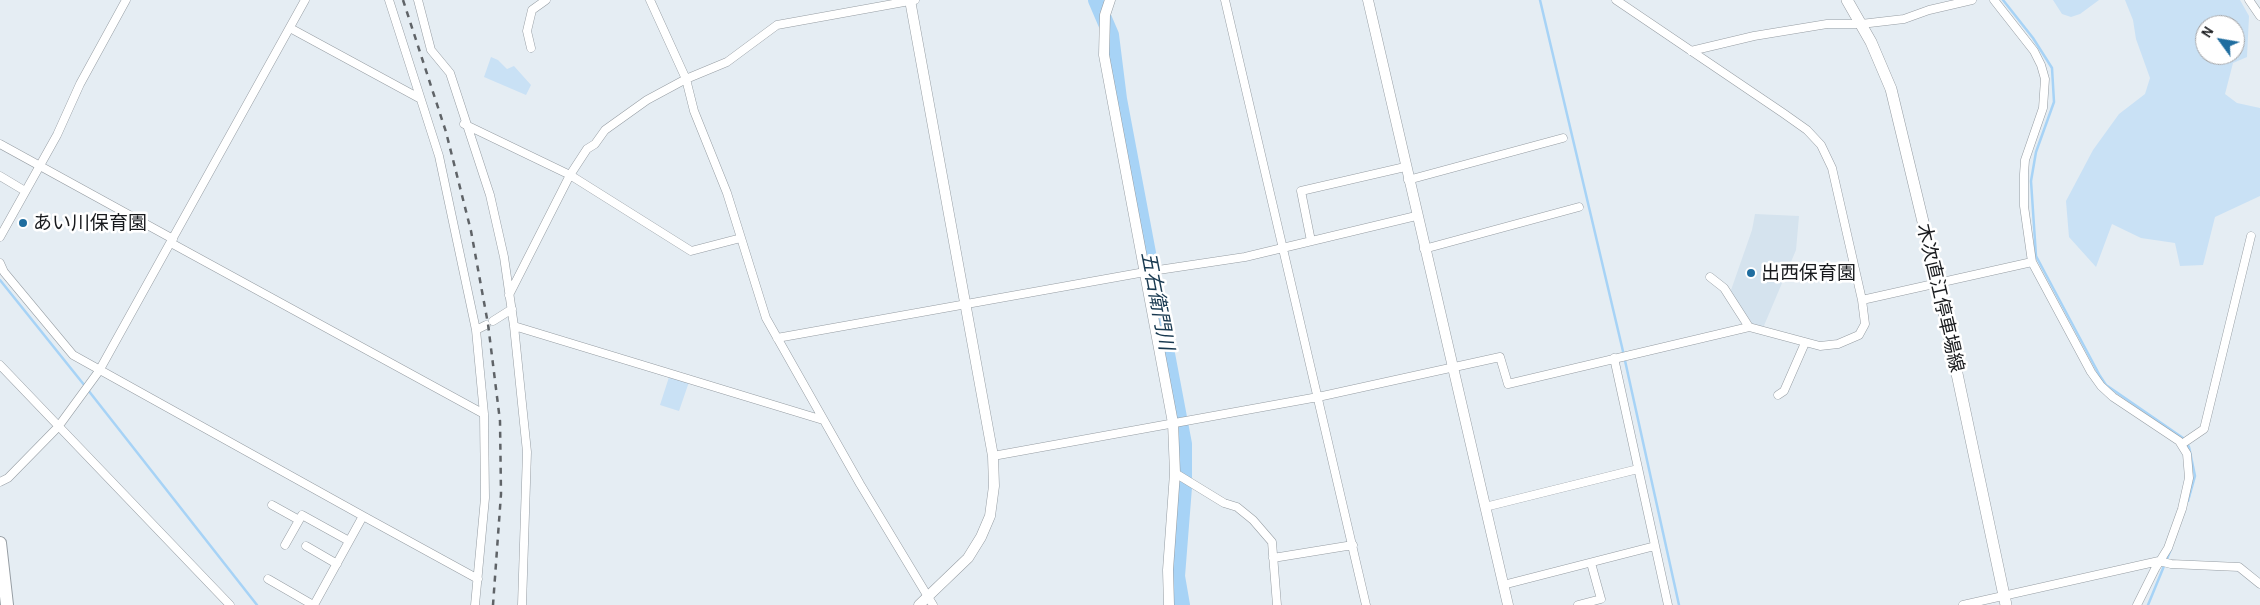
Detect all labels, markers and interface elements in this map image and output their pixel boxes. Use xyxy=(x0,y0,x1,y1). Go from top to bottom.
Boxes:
north arrow xyxy=(2195,15,2245,65)
text: N xyxy=(2200,25,2217,40)
place label: あい川保育園 xyxy=(33,212,147,234)
marker: あい川保育園 xyxy=(17,217,29,229)
street label: 木次直江停車場線 xyxy=(1912,221,1968,375)
water label: 五右衛門川 xyxy=(1136,250,1178,352)
place label: 出西保育園 xyxy=(1761,262,1856,284)
marker: 出西保育園 xyxy=(1745,267,1757,279)

